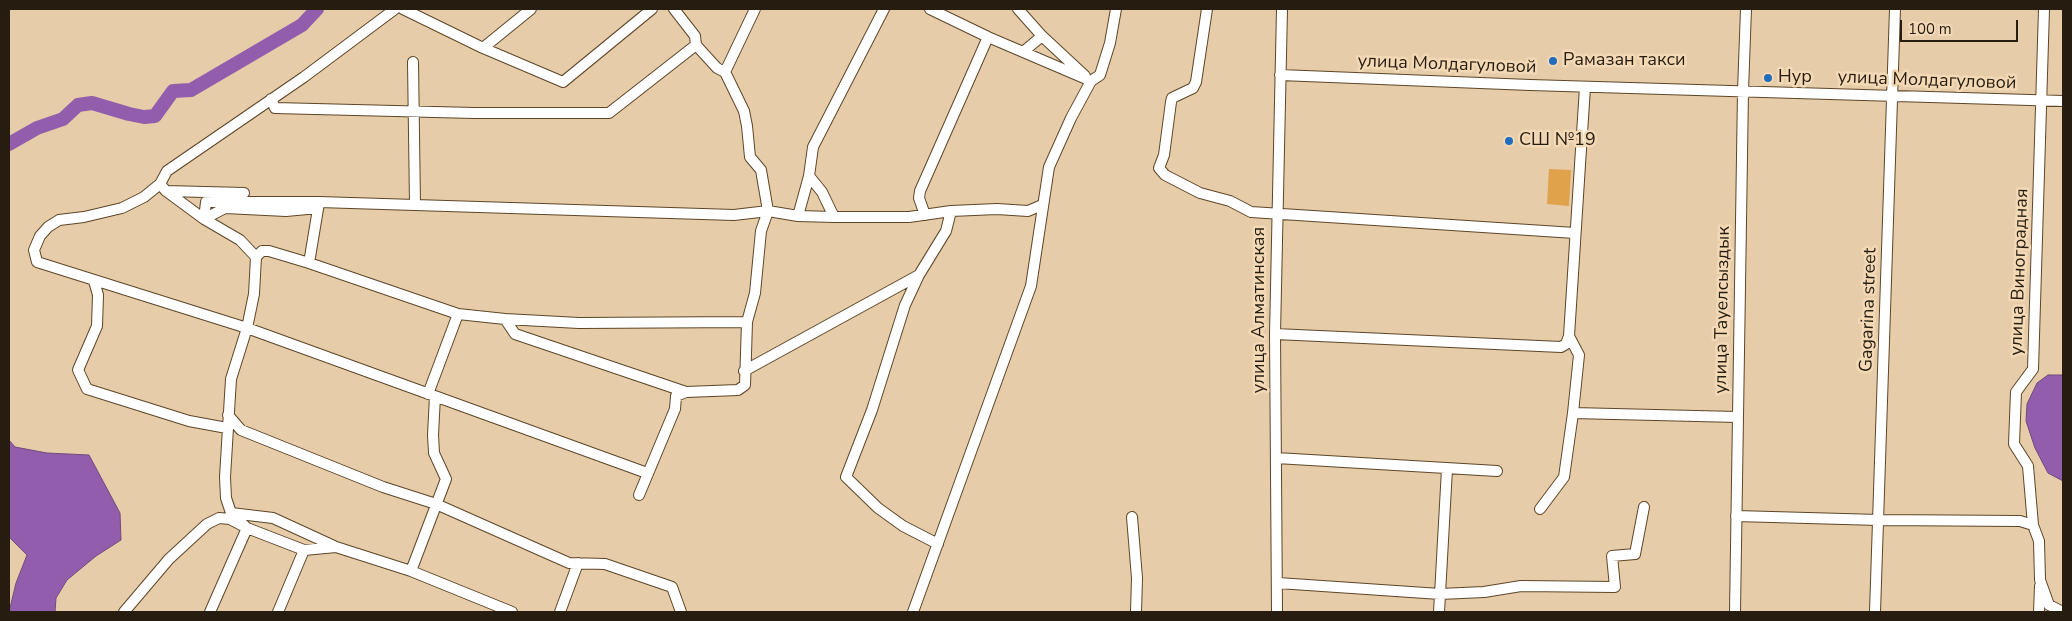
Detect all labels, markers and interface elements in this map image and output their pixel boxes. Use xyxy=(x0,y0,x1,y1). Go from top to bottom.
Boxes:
scale bar xyxy=(1902,10,2020,42)
text: 100 m xyxy=(1908,19,1952,39)
place label: Рамазан такси xyxy=(1563,50,1685,72)
street label: улица Молдагуловой xyxy=(1357,51,1537,79)
marker: Рамазан такси xyxy=(1547,55,1559,67)
place label: Нур xyxy=(1778,67,1812,89)
street label: улица Молдагуловой xyxy=(1837,67,2017,95)
marker: Нур xyxy=(1762,72,1774,84)
place label: СШ №19 xyxy=(1519,130,1596,152)
marker: СШ №19 xyxy=(1503,135,1515,147)
street label: улица Виноградная xyxy=(2006,188,2034,356)
street label: улица Тауелсыздык xyxy=(1711,226,1735,394)
street label: улица Алматинская xyxy=(1249,227,1271,393)
street label: Gagarina street xyxy=(1856,247,1882,373)

